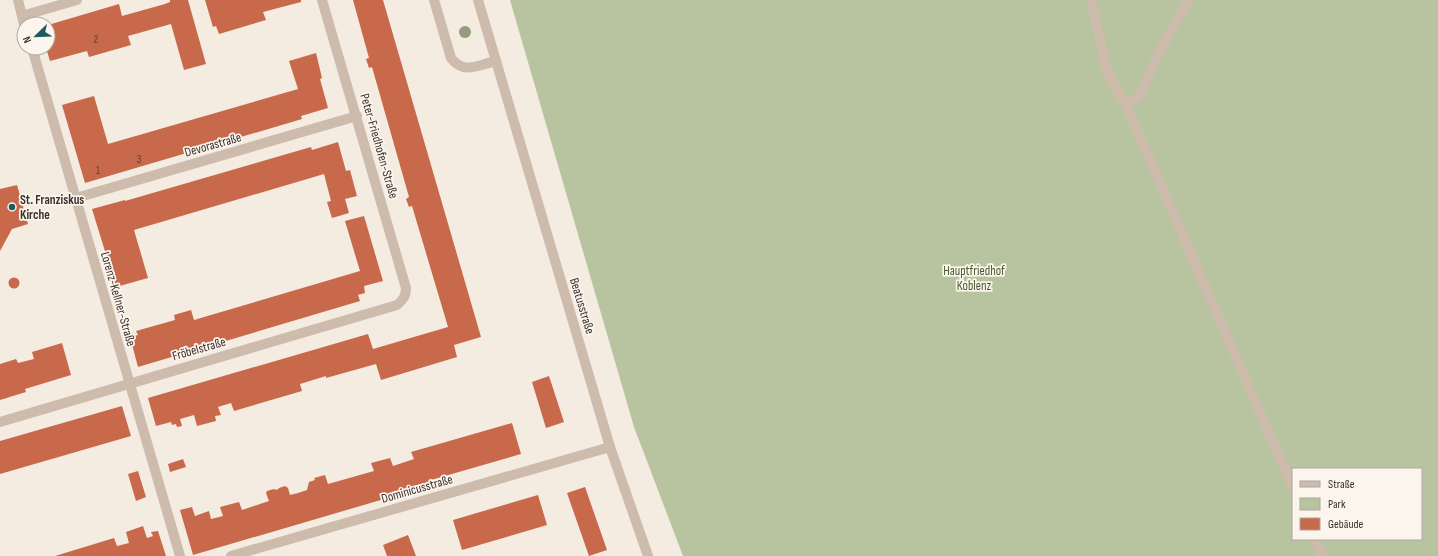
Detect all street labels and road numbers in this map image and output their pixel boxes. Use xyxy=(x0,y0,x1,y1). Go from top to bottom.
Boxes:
street label: Peter-Friedhofen-Straße xyxy=(356,92,402,200)
street label: Devorastraße xyxy=(183,129,243,161)
street label: Lorenz-Kellner-Straße xyxy=(97,250,139,348)
street label: Beatusstraße xyxy=(566,276,598,336)
street label: Fröbelstraße xyxy=(170,334,228,364)
street label: Dominicusstraße xyxy=(379,471,455,507)

